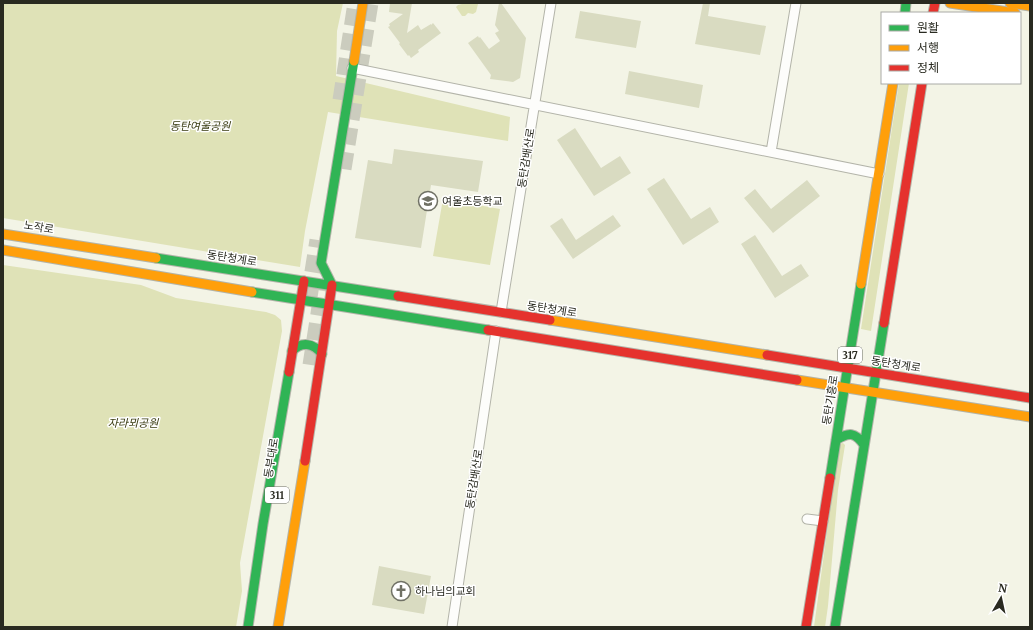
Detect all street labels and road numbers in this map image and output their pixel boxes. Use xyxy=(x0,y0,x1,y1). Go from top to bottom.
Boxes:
street label: 동탄감배산로 xyxy=(514,127,538,189)
street label: 노작로 xyxy=(23,218,55,236)
street label: 동탄청계로 xyxy=(206,247,258,269)
street label: 동탄청계로 xyxy=(526,298,578,320)
road number: 317 xyxy=(838,347,862,363)
street label: 동탄청계로 xyxy=(870,353,922,375)
street label: 동탄기흥로 xyxy=(819,374,841,426)
street label: 동부대로 xyxy=(261,437,281,479)
street label: 동탄감배산로 xyxy=(462,448,486,510)
road number: 311 xyxy=(265,487,289,503)

